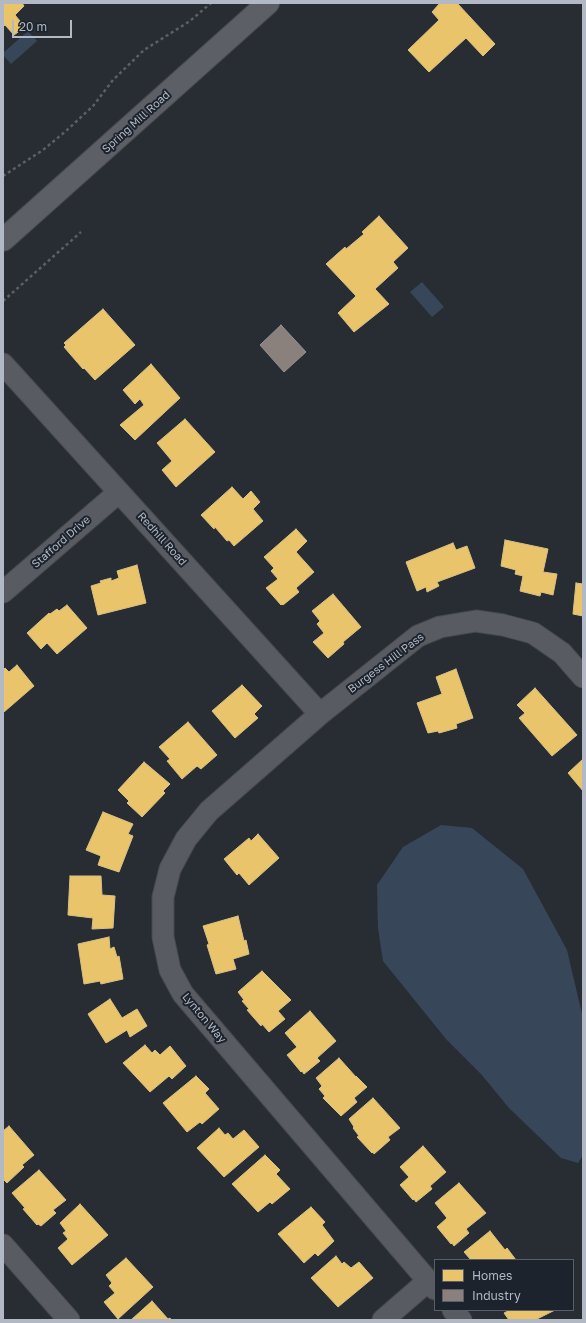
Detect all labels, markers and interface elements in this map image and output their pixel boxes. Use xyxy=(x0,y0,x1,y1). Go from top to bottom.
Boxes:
scale bar xyxy=(14,12,74,38)
text: 20 m xyxy=(19,19,47,34)
street label: Spring Mill Road xyxy=(99,88,173,156)
street label: Redhill Road xyxy=(135,510,189,568)
street label: Stafford Drive xyxy=(29,513,93,571)
street label: Burgess Hill Pass xyxy=(345,630,427,696)
street label: Lynton Way xyxy=(179,990,229,1046)
legend xyxy=(434,1259,574,1311)
text: Homes xyxy=(472,1268,512,1283)
text: Industry xyxy=(472,1288,521,1303)

